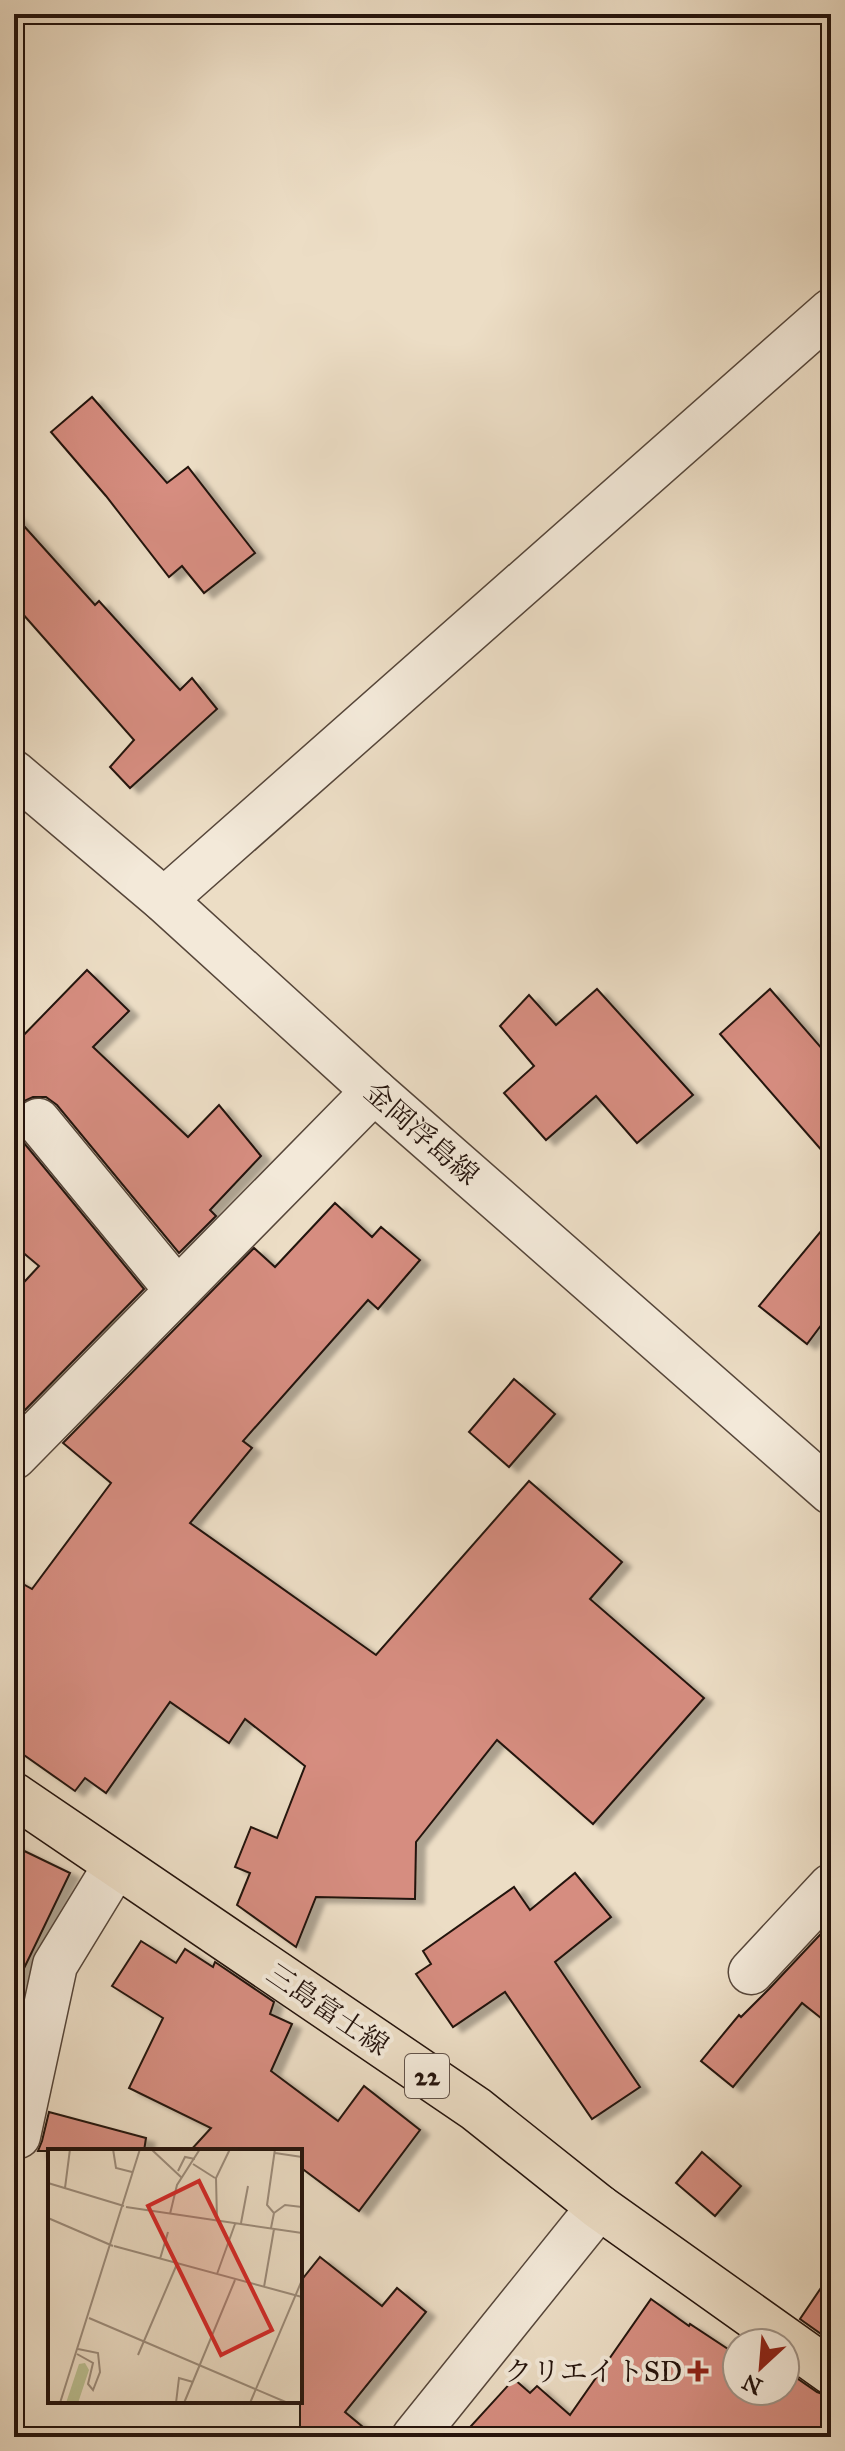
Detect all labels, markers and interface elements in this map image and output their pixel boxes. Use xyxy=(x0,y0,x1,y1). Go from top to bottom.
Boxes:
street label: 金岡浮島線 xyxy=(357,1074,486,1193)
street label: 三島富士線 xyxy=(260,1956,396,2063)
road number: 22 xyxy=(405,2054,449,2098)
inset map xyxy=(48,2149,302,2403)
north arrow xyxy=(721,2327,801,2407)
place label: クリエイトSD xyxy=(504,2354,682,2389)
marker: クリエイトSD xyxy=(689,2362,707,2380)
text: N xyxy=(738,2368,767,2401)

